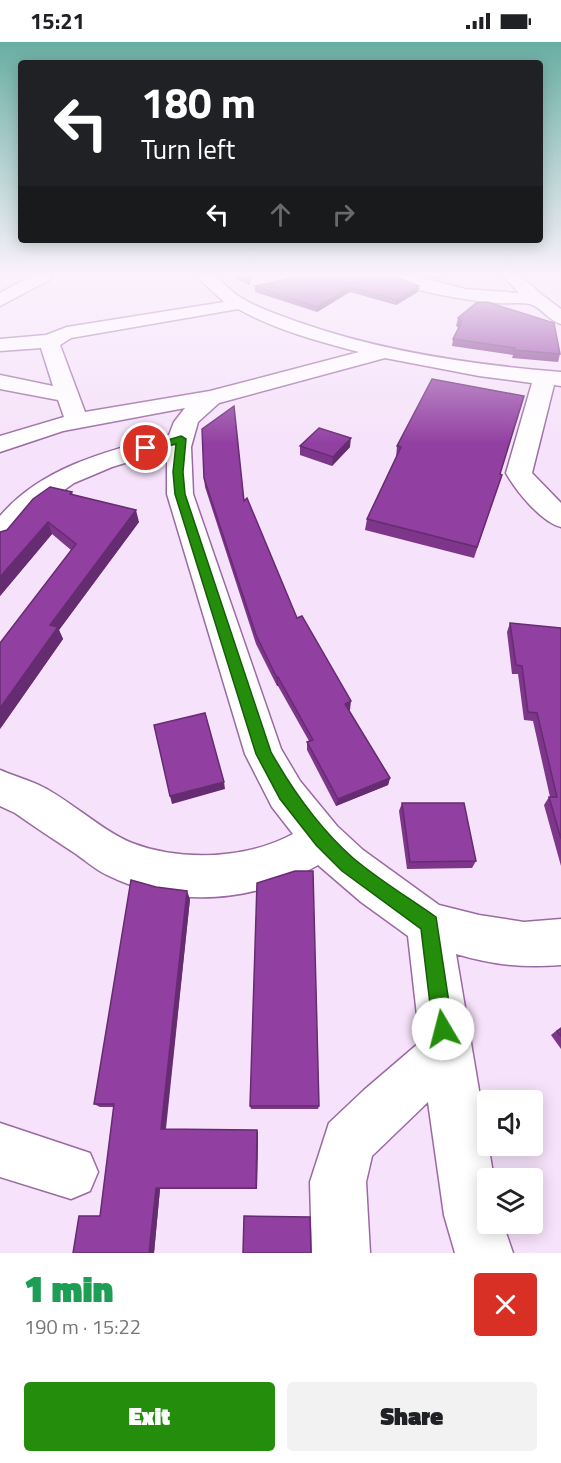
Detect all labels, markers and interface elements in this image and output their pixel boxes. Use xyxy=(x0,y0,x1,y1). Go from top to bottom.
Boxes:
text: 15:21 xyxy=(30,4,85,38)
text: 180 m xyxy=(141,70,256,134)
icon: left xyxy=(42,84,120,162)
text: Turn left xyxy=(141,128,235,169)
icon: left xyxy=(201,198,234,231)
icon: ahead xyxy=(264,198,297,231)
icon: right xyxy=(327,198,360,231)
pin xyxy=(120,422,171,473)
icon: arrive xyxy=(129,431,162,464)
position arrow xyxy=(411,997,475,1061)
map controls xyxy=(477,1090,543,1234)
button: sound xyxy=(477,1090,543,1156)
button: layers xyxy=(477,1168,543,1234)
text: 1 min xyxy=(24,1261,113,1316)
button: close xyxy=(474,1273,537,1336)
text: 190 m · 15:22 xyxy=(24,1311,141,1342)
button: Exit xyxy=(24,1382,275,1451)
button: Share xyxy=(287,1382,537,1451)

